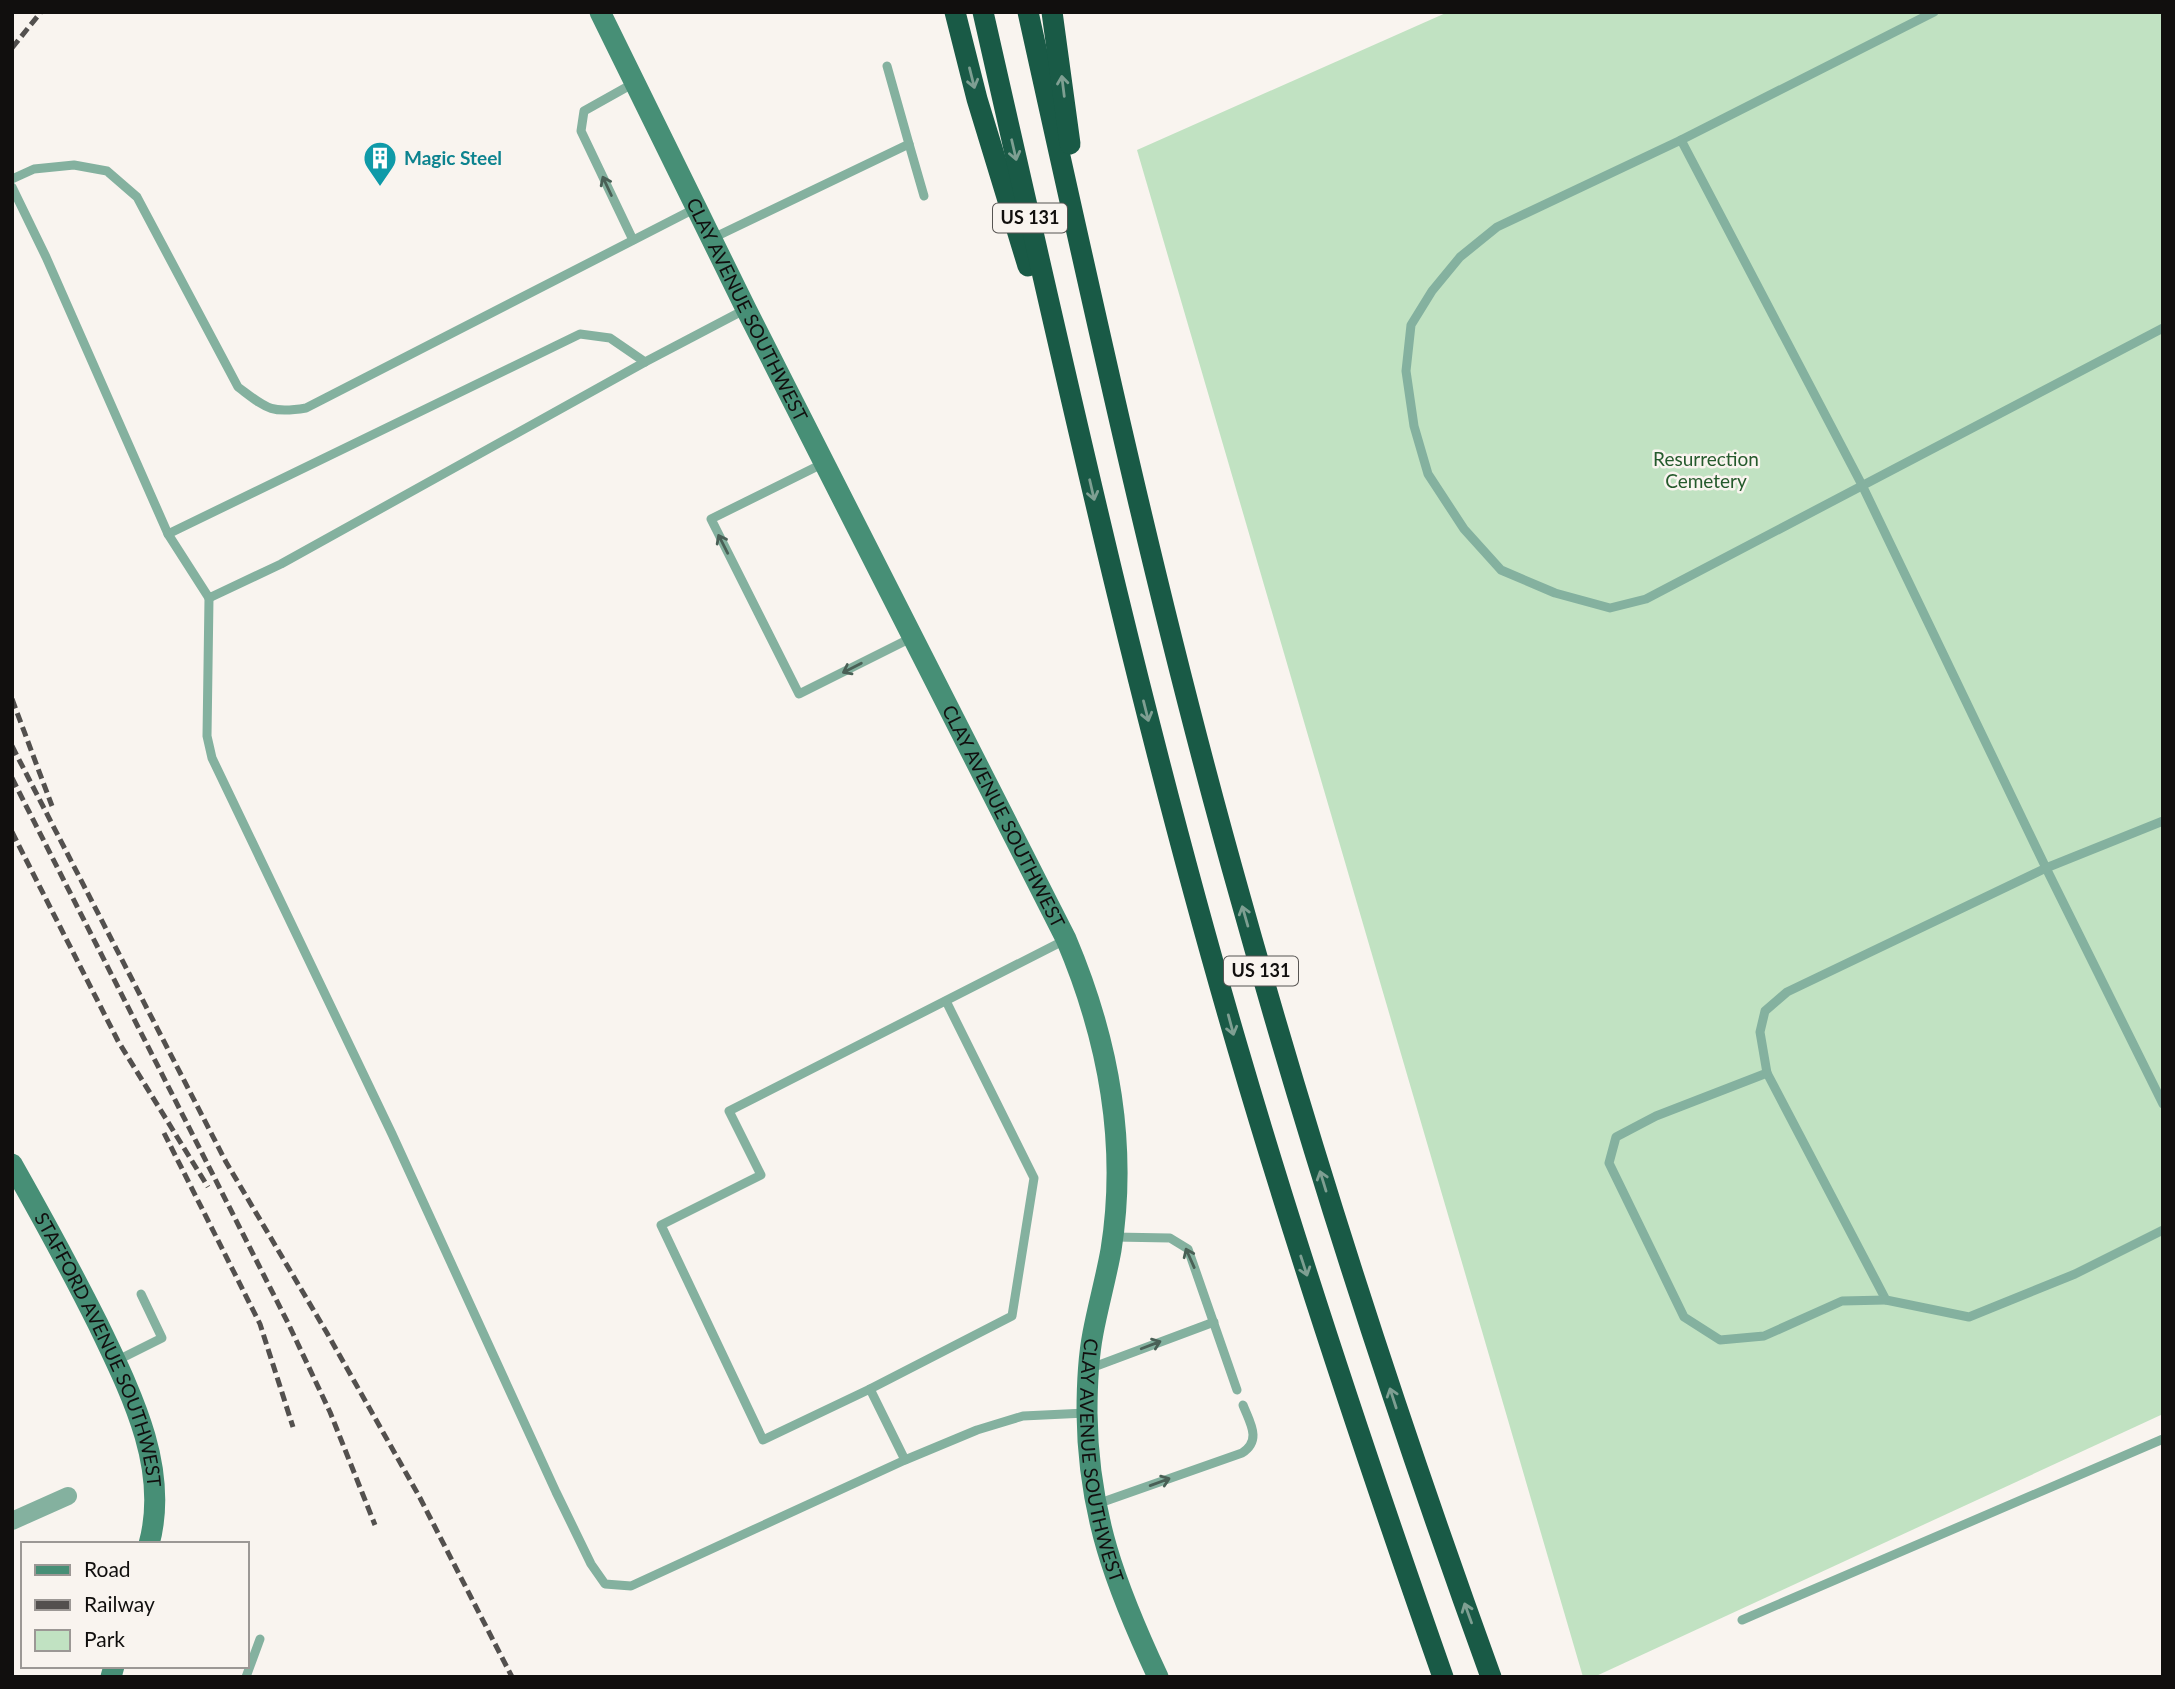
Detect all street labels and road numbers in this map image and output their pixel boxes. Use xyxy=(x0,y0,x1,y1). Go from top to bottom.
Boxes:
street label: CLAY AVENUE SOUTHWEST xyxy=(682,194,813,425)
road number: US 131 xyxy=(993,204,1067,232)
street label: CLAY AVENUE SOUTHWEST xyxy=(938,701,1070,931)
road number: US 131 xyxy=(1224,956,1298,986)
street label: STAFFORD AVENUE SOUTHWEST xyxy=(30,1208,166,1488)
street label: CLAY AVENUE SOUTHWEST xyxy=(1076,1337,1129,1585)

